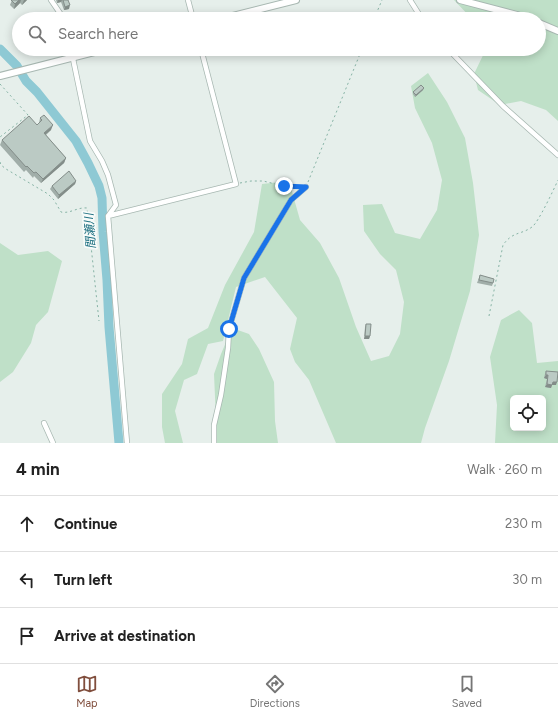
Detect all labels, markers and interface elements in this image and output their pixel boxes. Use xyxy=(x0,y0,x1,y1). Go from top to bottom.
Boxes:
search box xyxy=(12,12,546,56)
icon: search xyxy=(26,23,48,45)
text: Search here xyxy=(58,25,138,43)
route end xyxy=(275,177,293,195)
water label: 間瀬川 xyxy=(82,211,98,249)
route start xyxy=(220,320,238,338)
map controls xyxy=(510,395,546,431)
button: locate xyxy=(510,395,546,431)
text: 4 min xyxy=(16,459,60,479)
text: Walk · 260 m xyxy=(467,462,542,477)
icon: ahead xyxy=(16,513,38,535)
text: Continue xyxy=(54,515,117,533)
text: 230 m xyxy=(505,516,542,531)
icon: left xyxy=(16,569,38,591)
text: Turn left xyxy=(54,571,112,589)
text: 30 m xyxy=(512,572,542,587)
icon: arrive xyxy=(16,625,38,647)
text: Arrive at destination xyxy=(54,627,195,645)
tab: Map xyxy=(76,673,98,710)
tab: Directions xyxy=(250,673,300,710)
tab: Saved xyxy=(452,673,482,710)

